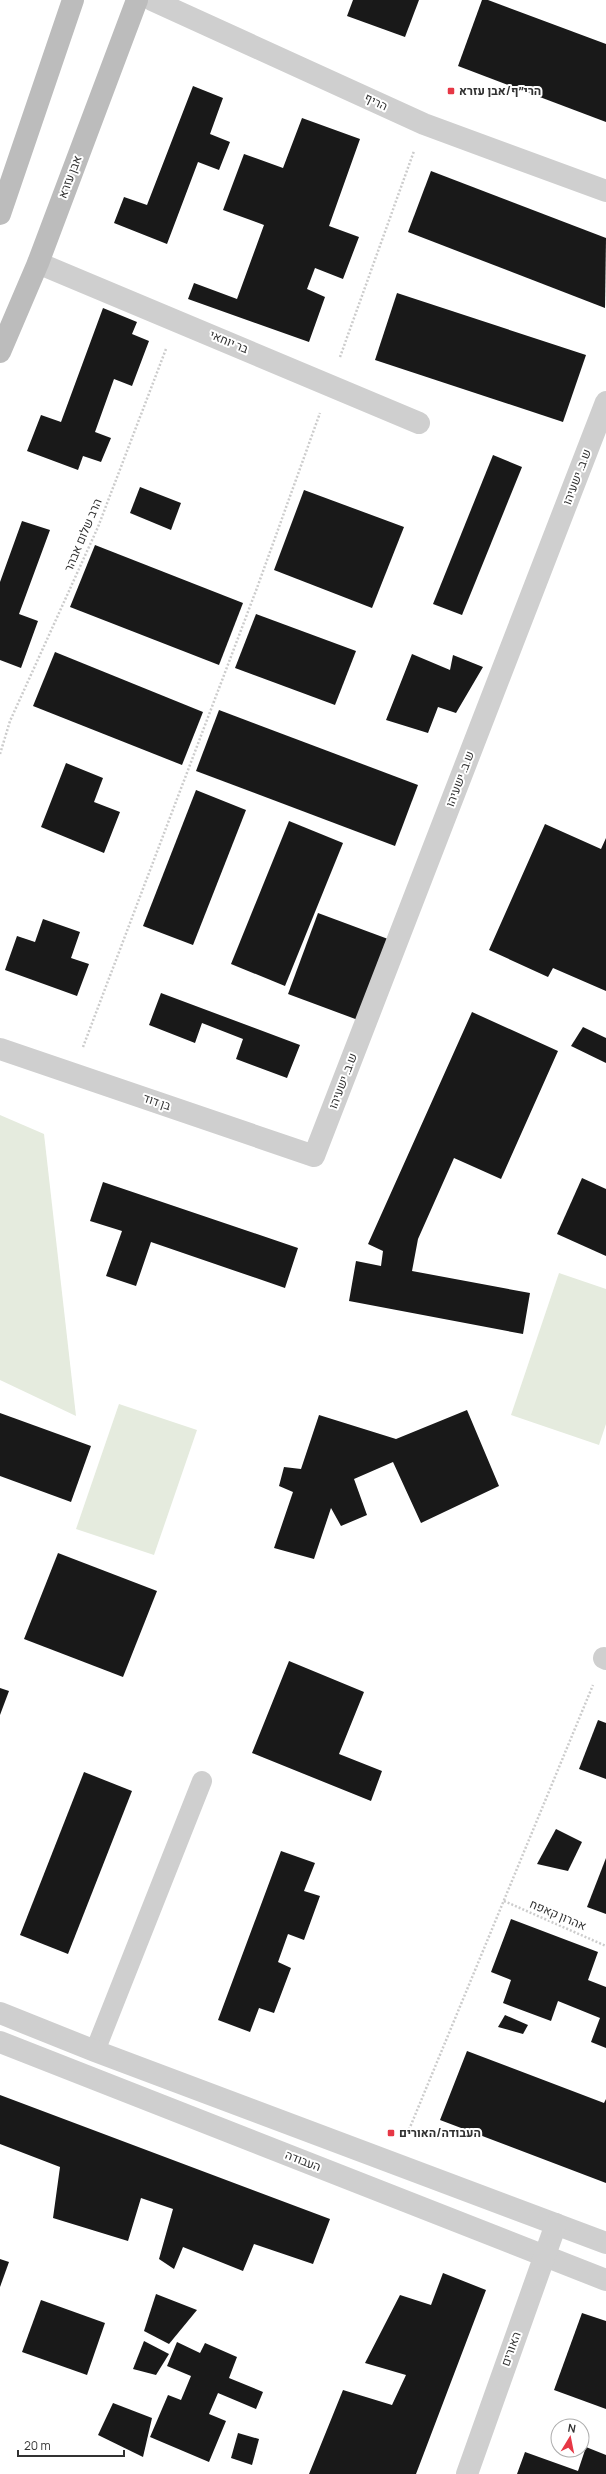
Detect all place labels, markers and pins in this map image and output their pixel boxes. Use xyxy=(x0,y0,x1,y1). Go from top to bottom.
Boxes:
place label: הרי״ף/אבן עזרא xyxy=(459,82,541,99)
marker: הרי״ף/אבן עזרא xyxy=(446,86,456,96)
place label: העבודה/האורים xyxy=(399,2124,481,2141)
marker: העבודה/האורים xyxy=(386,2128,396,2138)

